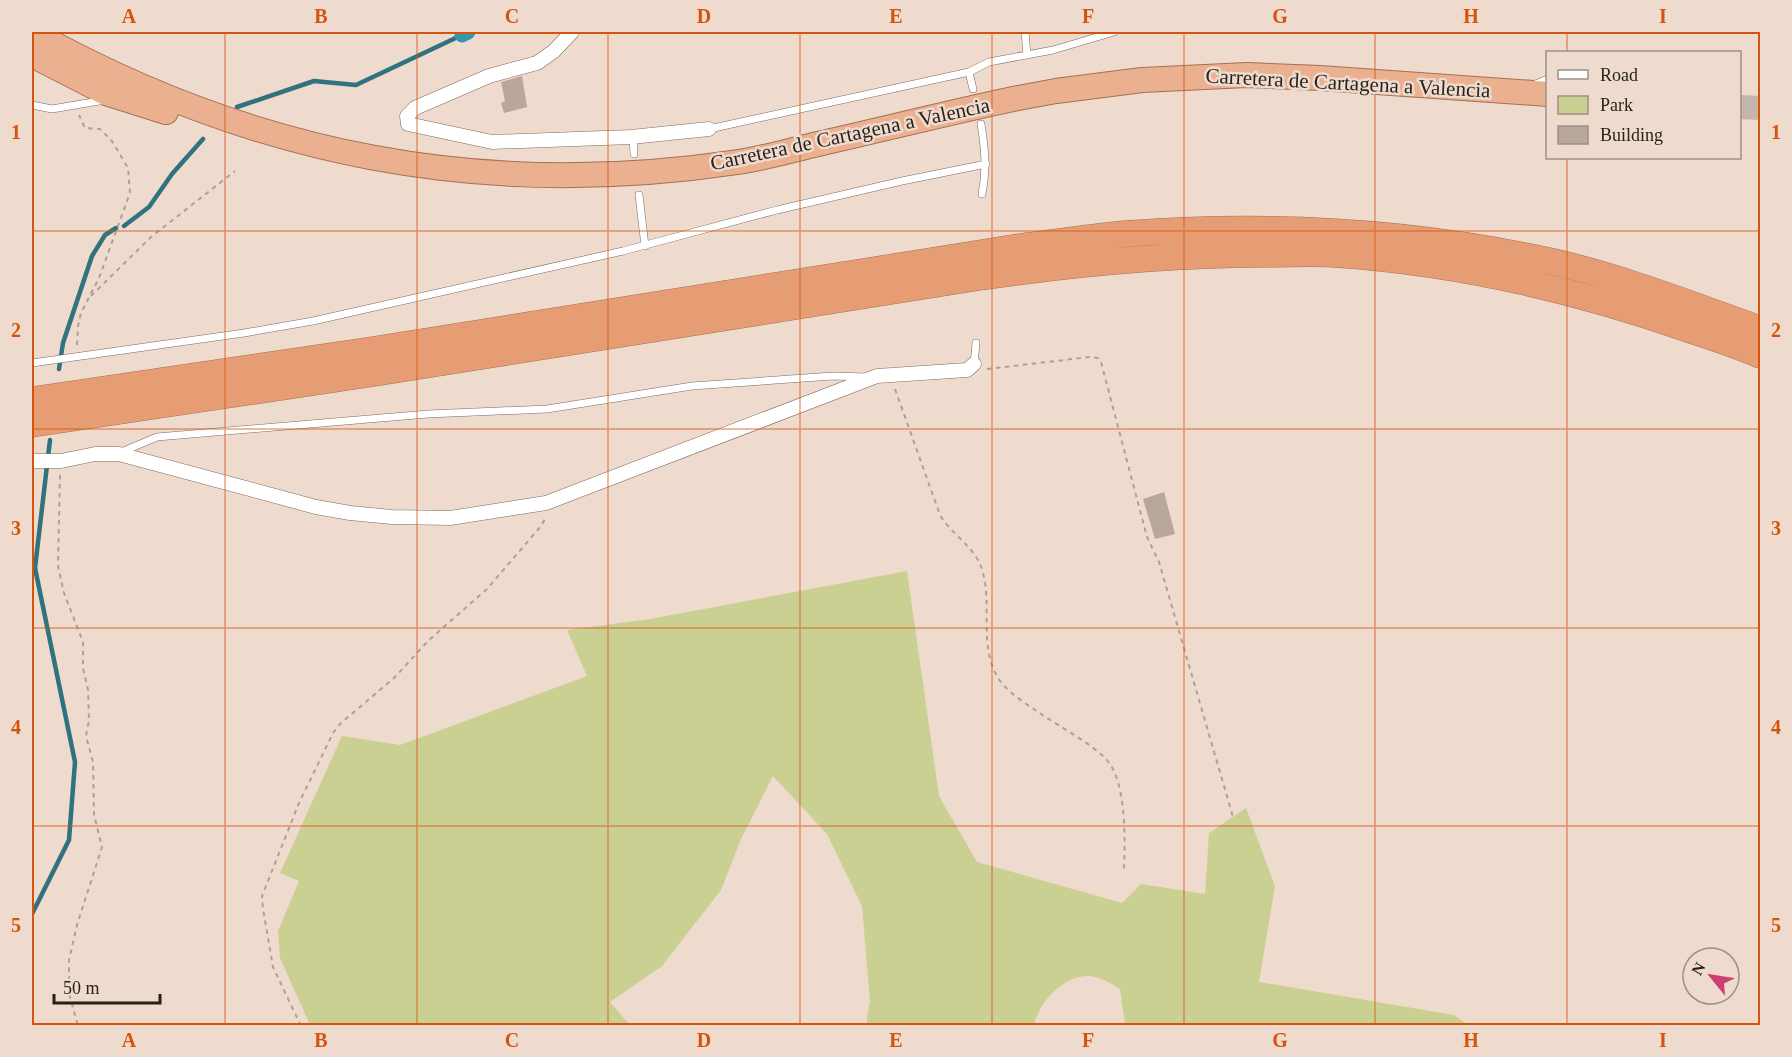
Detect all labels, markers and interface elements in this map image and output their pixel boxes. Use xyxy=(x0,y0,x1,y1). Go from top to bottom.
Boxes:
text: A xyxy=(122,5,137,27)
text: B xyxy=(314,5,328,27)
text: C xyxy=(505,5,519,27)
text: D xyxy=(697,5,711,27)
text: E xyxy=(889,5,903,27)
text: F xyxy=(1082,5,1094,27)
text: G xyxy=(1272,5,1288,27)
text: H xyxy=(1463,5,1479,27)
text: I xyxy=(1659,5,1667,27)
legend xyxy=(1546,51,1741,159)
street label: Carretera de Cartagena a Valencia xyxy=(1205,64,1492,102)
text: Road xyxy=(1600,65,1638,85)
street label: Carretera de Cartagena a Valencia xyxy=(708,92,993,175)
text: Park xyxy=(1600,95,1633,115)
text: 1 xyxy=(11,121,21,143)
text: 1 xyxy=(1771,121,1781,143)
text: Building xyxy=(1600,125,1663,145)
text: 2 xyxy=(11,319,21,341)
text: 2 xyxy=(1771,319,1781,341)
text: 3 xyxy=(11,517,21,539)
text: 3 xyxy=(1771,517,1781,539)
text: 4 xyxy=(11,716,21,738)
text: 4 xyxy=(1771,716,1781,738)
text: 5 xyxy=(11,914,21,936)
text: 5 xyxy=(1771,914,1781,936)
north arrow xyxy=(1681,946,1741,1006)
text: N xyxy=(1688,959,1709,978)
scale bar xyxy=(54,967,160,1005)
text: 50 m xyxy=(63,978,100,998)
text: A xyxy=(122,1029,137,1051)
text: B xyxy=(314,1029,328,1051)
text: C xyxy=(505,1029,519,1051)
text: D xyxy=(697,1029,711,1051)
text: E xyxy=(889,1029,903,1051)
text: F xyxy=(1082,1029,1094,1051)
text: G xyxy=(1272,1029,1288,1051)
text: H xyxy=(1463,1029,1479,1051)
text: I xyxy=(1659,1029,1667,1051)

